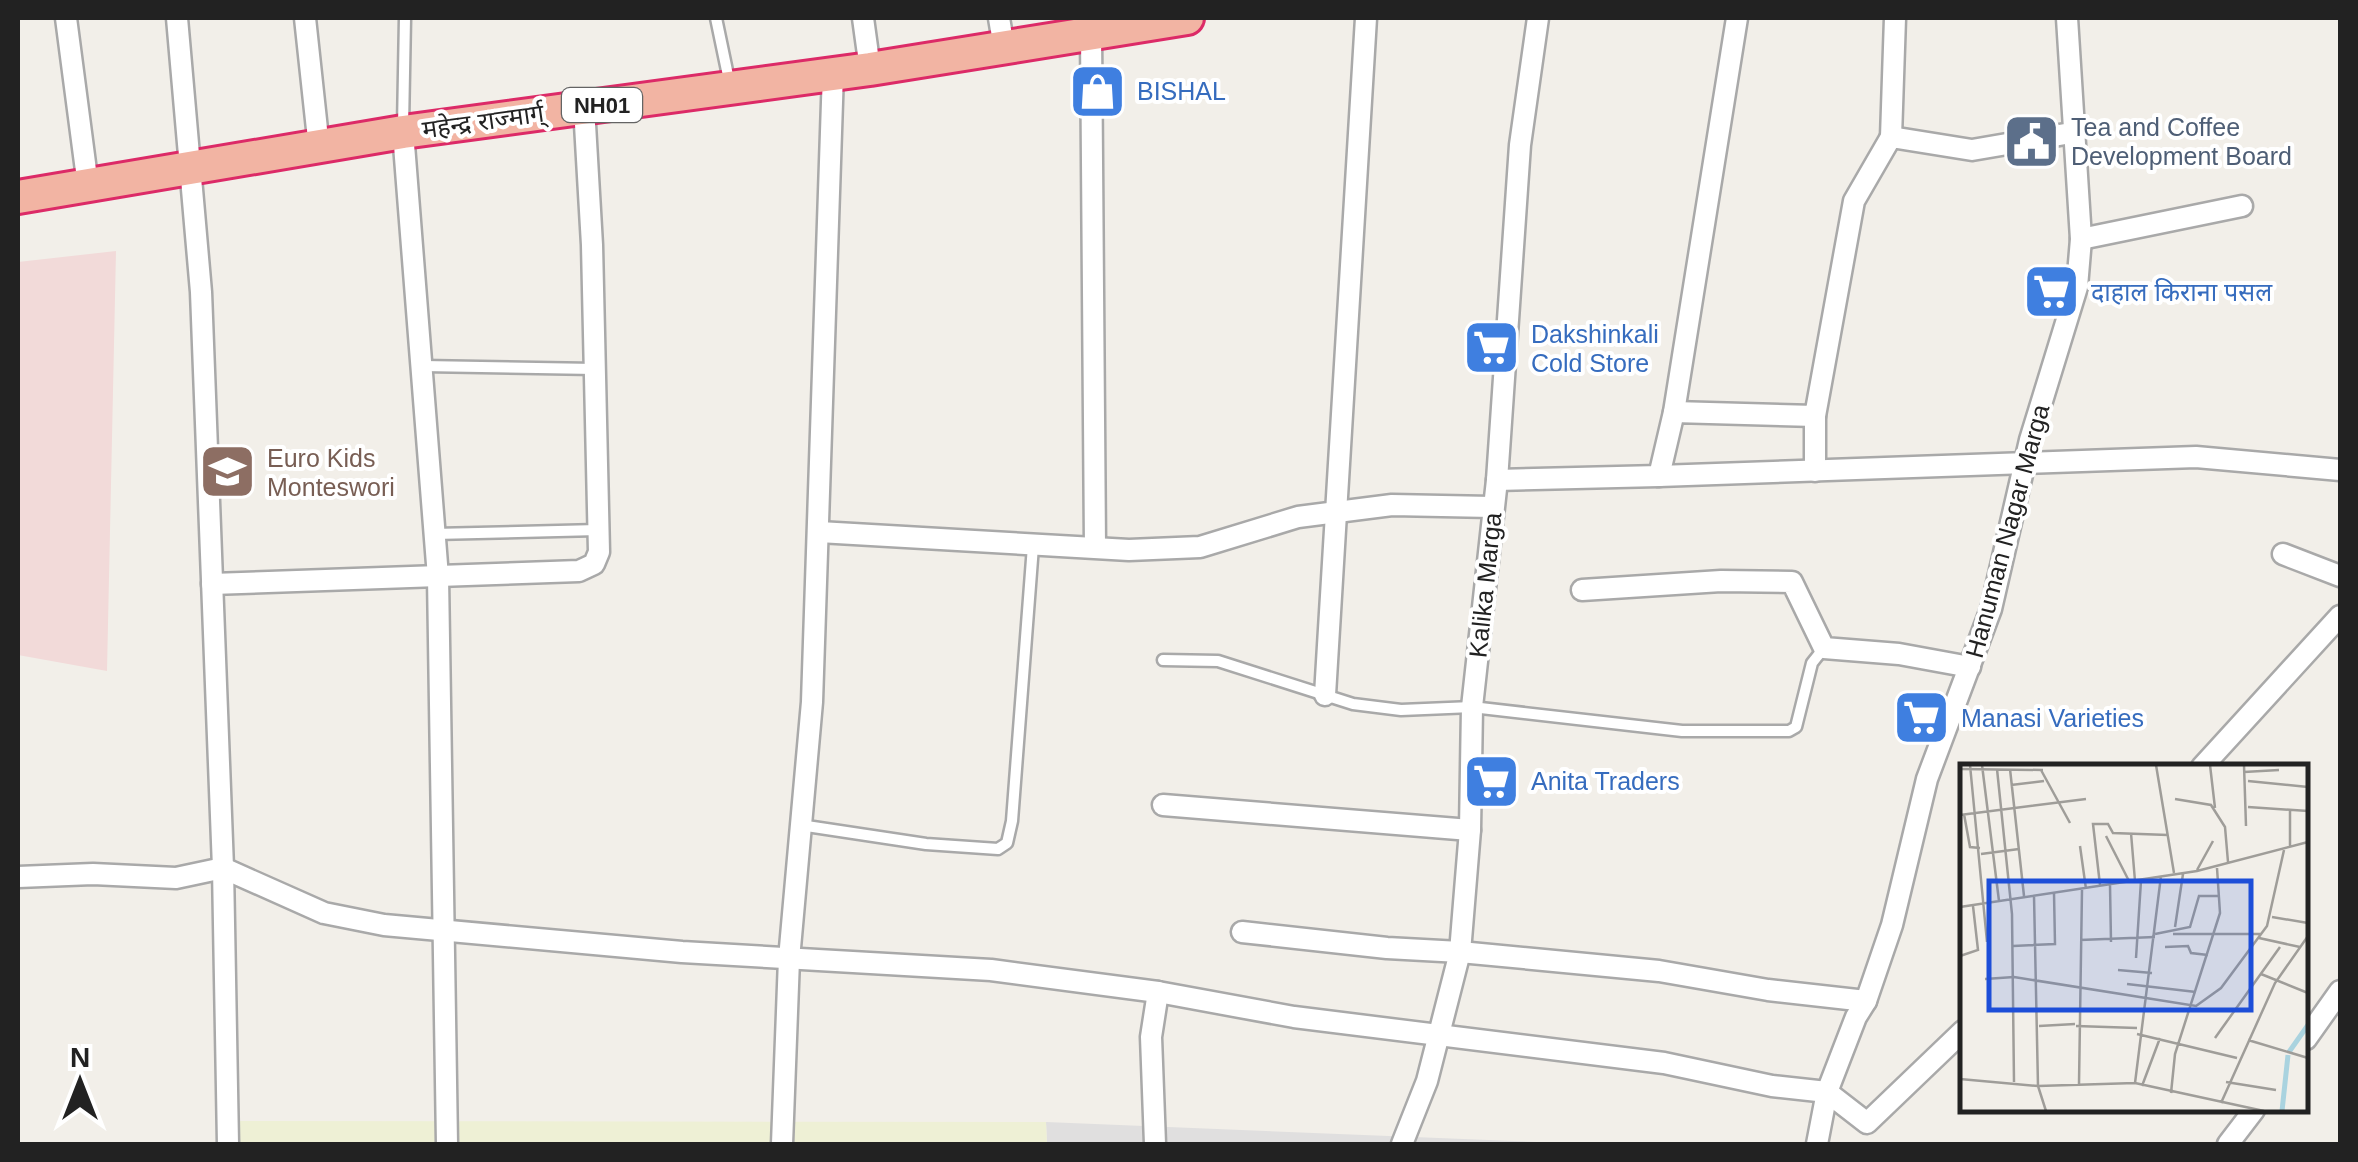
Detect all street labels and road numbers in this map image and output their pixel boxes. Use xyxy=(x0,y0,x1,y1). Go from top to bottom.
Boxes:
road number: NH01 xyxy=(562,88,642,122)
street label: महेन्द्र राज्मार्ग् xyxy=(420,97,550,145)
street label: Hanuman Nagar Marga xyxy=(1960,401,2054,661)
street label: Kalika Marga xyxy=(1463,511,1507,659)

